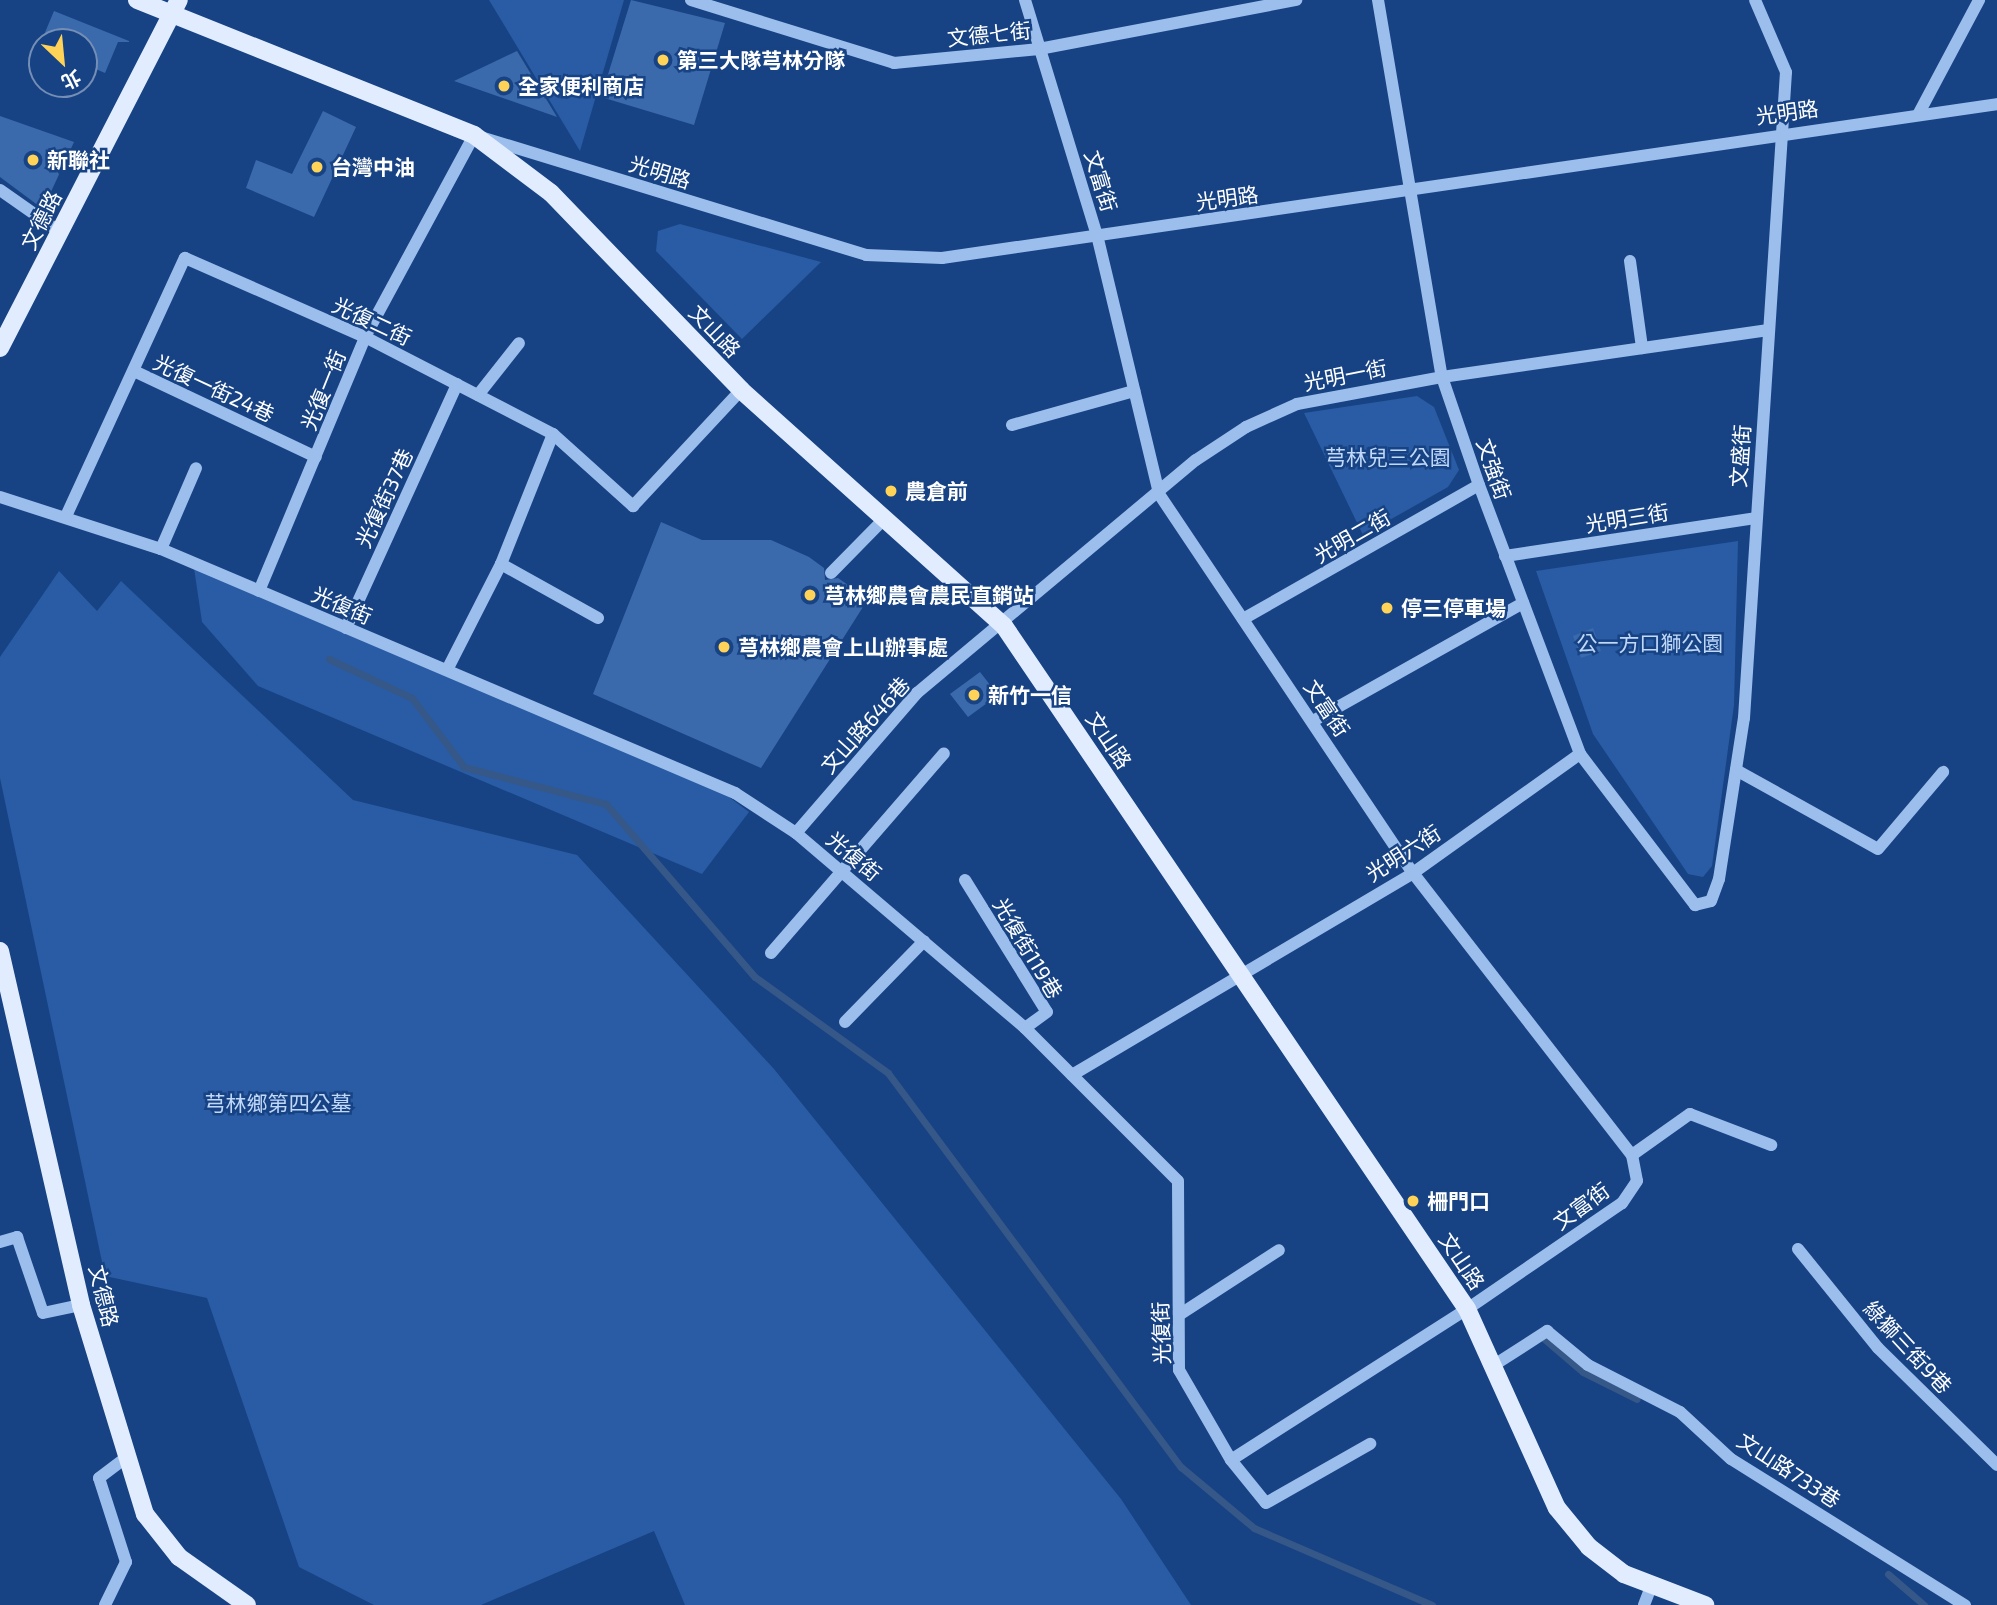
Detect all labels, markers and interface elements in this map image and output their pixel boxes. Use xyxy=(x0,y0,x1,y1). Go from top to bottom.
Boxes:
street label: 文德七街 xyxy=(946,17,1032,51)
north arrow xyxy=(28,28,98,98)
place label: 第三大隊芎林分隊 xyxy=(677,47,845,73)
marker: 第三大隊芎林分隊 xyxy=(655,52,671,68)
text: 北 xyxy=(58,66,85,95)
place label: 全家便利商店 xyxy=(518,73,644,99)
marker: 全家便利商店 xyxy=(496,78,512,94)
street label: 光明路 xyxy=(1754,95,1820,129)
place label: 新聯社 xyxy=(47,147,110,173)
street label: 文富街 xyxy=(1080,147,1122,215)
street label: 光明路 xyxy=(626,151,694,193)
marker: 新聯社 xyxy=(25,152,41,168)
place label: 台灣中油 xyxy=(331,154,415,180)
marker: 台灣中油 xyxy=(309,159,325,175)
street label: 光明路 xyxy=(1194,181,1260,215)
street label: 文德路 xyxy=(15,186,67,254)
street label: 光復二街 xyxy=(329,292,415,350)
street label: 文山路 xyxy=(684,300,746,362)
street label: 光復一街 xyxy=(296,346,350,434)
street label: 光復一街24巷 xyxy=(150,349,278,427)
street label: 光明一街 xyxy=(1301,355,1389,395)
street label: 文盛街 xyxy=(1725,424,1755,488)
street label: 文強街 xyxy=(1472,435,1516,503)
street label: 光復街37巷 xyxy=(350,444,418,552)
park label: 芎林兒三公園 xyxy=(1325,444,1451,470)
place label: 農倉前 xyxy=(905,478,968,504)
marker: 農倉前 xyxy=(883,483,899,499)
street label: 光明三街 xyxy=(1584,499,1670,537)
street label: 光明二街 xyxy=(1309,504,1395,568)
street label: 光復街 xyxy=(308,581,376,629)
place label: 芎林鄉農會農民直銷站 xyxy=(824,582,1034,608)
marker: 芎林鄉農會農民直銷站 xyxy=(802,587,818,603)
place label: 停三停車場 xyxy=(1401,595,1506,621)
marker: 停三停車場 xyxy=(1379,600,1395,616)
park label: 公一方口獅公園 xyxy=(1577,630,1723,656)
place label: 芎林鄉農會上山辦事處 xyxy=(738,634,948,660)
marker: 芎林鄉農會上山辦事處 xyxy=(716,639,732,655)
street label: 文山路646巷 xyxy=(815,672,915,778)
street label: 文富街 xyxy=(1299,675,1355,741)
place label: 新竹一信 xyxy=(988,682,1072,708)
marker: 新竹一信 xyxy=(966,687,982,703)
street label: 文山路 xyxy=(1081,707,1137,773)
street label: 光明六街 xyxy=(1361,820,1445,886)
street label: 光復街 xyxy=(822,826,886,886)
street label: 光復街119巷 xyxy=(988,893,1068,1003)
park label: 芎林鄉第四公墓 xyxy=(205,1090,351,1116)
street label: 文富街 xyxy=(1548,1177,1614,1235)
place label: 柵門口 xyxy=(1427,1188,1490,1214)
marker: 柵門口 xyxy=(1405,1193,1421,1209)
street label: 文山路 xyxy=(1434,1228,1490,1294)
street label: 文德路 xyxy=(84,1262,124,1330)
street label: 綠獅三街9巷 xyxy=(1859,1296,1957,1398)
street label: 光復街 xyxy=(1147,1301,1175,1365)
street label: 文山路733巷 xyxy=(1733,1427,1845,1513)

